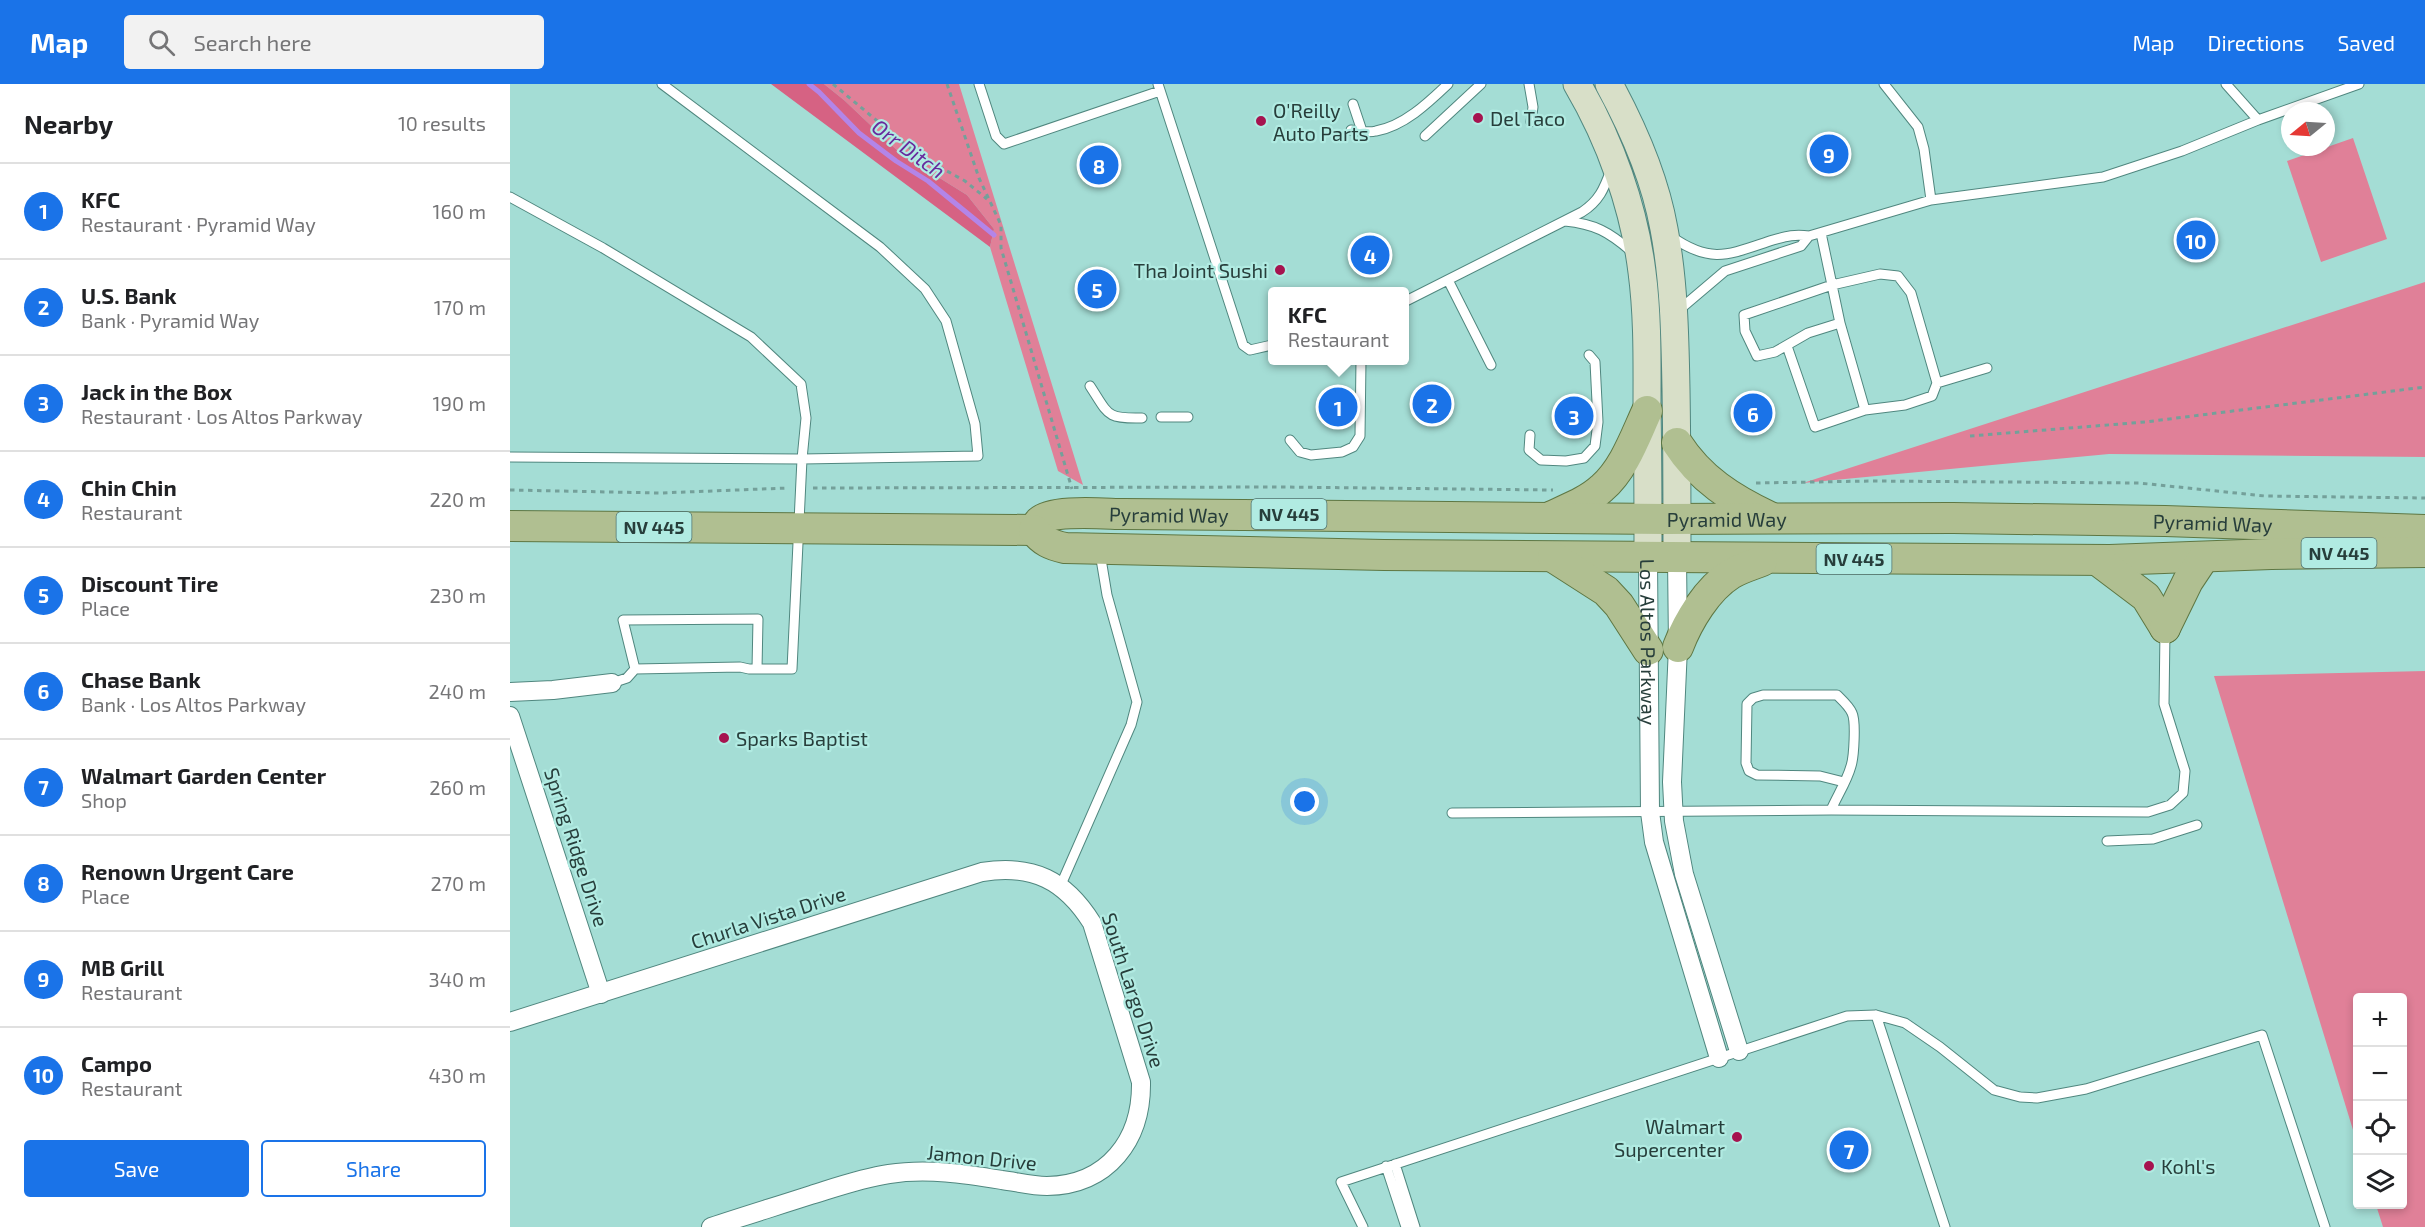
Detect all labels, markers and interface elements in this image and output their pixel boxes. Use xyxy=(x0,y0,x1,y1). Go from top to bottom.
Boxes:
search box xyxy=(124,15,544,69)
text: Map xyxy=(30,25,88,59)
icon: search xyxy=(145,26,178,59)
text: Search here xyxy=(193,29,312,55)
text: Map xyxy=(2132,30,2175,55)
text: Directions xyxy=(2208,30,2304,55)
text: Saved xyxy=(2337,30,2395,55)
place label: O'Reilly Auto Parts xyxy=(1273,98,1369,145)
north arrow xyxy=(2281,102,2335,156)
place label: Del Taco xyxy=(1490,106,1565,130)
text: Nearby xyxy=(24,108,113,139)
text: 10 results xyxy=(398,111,486,135)
marker: Del Taco xyxy=(1471,111,1485,125)
water label: Orr Ditch xyxy=(868,113,950,183)
marker: O'Reilly Auto Parts xyxy=(1254,114,1268,128)
pin: 9 xyxy=(1810,132,1848,176)
pin: 8 xyxy=(1080,142,1118,188)
text: KFC xyxy=(81,186,120,212)
text: 1 xyxy=(39,199,48,223)
text: 160 m xyxy=(433,199,486,223)
text: Restaurant · Pyramid Way xyxy=(81,212,316,236)
pin: 10 xyxy=(2176,218,2216,262)
pin: 4 xyxy=(1350,232,1390,278)
place label: Tha Joint Sushi xyxy=(1134,258,1268,282)
marker: Tha Joint Sushi xyxy=(1273,263,1287,277)
pin: 5 xyxy=(1078,266,1116,312)
text: U.S. Bank xyxy=(81,282,177,308)
popup xyxy=(1268,287,1409,365)
text: 2 xyxy=(38,295,49,319)
text: 170 m xyxy=(434,295,486,319)
text: KFC xyxy=(1288,301,1327,327)
text: Bank · Pyramid Way xyxy=(81,308,259,332)
text: Restaurant xyxy=(1288,327,1389,351)
text: Jack in the Box xyxy=(81,378,232,404)
pin: 2 xyxy=(1412,382,1452,426)
pin: 1 xyxy=(1318,384,1358,430)
pin: 6 xyxy=(1734,390,1772,436)
text: 3 xyxy=(38,391,49,415)
text: 190 m xyxy=(433,391,486,415)
pin: 3 xyxy=(1554,394,1594,438)
text: Restaurant · Los Altos Parkway xyxy=(81,404,363,428)
text: Chin Chin xyxy=(81,474,177,500)
text: 4 xyxy=(37,487,50,511)
text: 220 m xyxy=(429,487,486,511)
road number: NV 445 xyxy=(1252,499,1326,529)
text: Restaurant xyxy=(81,500,182,524)
street label: Pyramid Way xyxy=(1109,502,1229,527)
street label: Pyramid Way xyxy=(1667,507,1787,531)
street label: Pyramid Way xyxy=(2153,509,2273,537)
road number: NV 445 xyxy=(616,512,692,542)
road number: NV 445 xyxy=(2302,538,2376,568)
road number: NV 445 xyxy=(1816,544,1892,574)
street label: Los Altos Parkway xyxy=(1636,559,1661,726)
text: Discount Tire xyxy=(81,570,218,596)
text: 5 xyxy=(38,583,49,607)
text: 230 m xyxy=(430,583,486,607)
text: Place xyxy=(81,596,130,620)
text: Chase Bank xyxy=(81,666,201,692)
text: 6 xyxy=(38,679,49,703)
text: 240 m xyxy=(428,679,486,703)
text: Bank · Los Altos Parkway xyxy=(81,692,306,716)
place label: Sparks Baptist xyxy=(736,726,868,750)
marker: Sparks Baptist xyxy=(717,731,731,745)
text: Walmart Garden Center xyxy=(81,762,326,788)
street label: Spring Ridge Drive xyxy=(540,765,614,929)
text: 7 xyxy=(38,775,49,799)
text: 260 m xyxy=(429,775,486,799)
your location xyxy=(1290,787,1319,816)
text: Shop xyxy=(81,788,127,812)
text: Renown Urgent Care xyxy=(81,858,294,884)
text: 8 xyxy=(37,871,50,895)
text: 270 m xyxy=(430,871,486,895)
street label: Churla Vista Drive xyxy=(688,881,848,953)
text: Place xyxy=(81,884,130,908)
street label: South Largo Drive xyxy=(1098,910,1170,1070)
text: MB Grill xyxy=(81,954,164,980)
text: 9 xyxy=(38,967,49,991)
text: 340 m xyxy=(429,967,486,991)
text: Restaurant xyxy=(81,980,182,1004)
map controls xyxy=(2353,993,2407,1209)
button: + xyxy=(2353,993,2407,1047)
button: − xyxy=(2353,1047,2407,1101)
text: Campo xyxy=(81,1050,152,1076)
text: 10 xyxy=(33,1063,54,1087)
text: 430 m xyxy=(429,1063,486,1087)
text: Restaurant xyxy=(81,1076,182,1100)
button: locate xyxy=(2353,1101,2407,1155)
place label: Walmart Supercenter xyxy=(1614,1114,1725,1161)
pin: 7 xyxy=(1830,1128,1868,1172)
marker: Walmart Supercenter xyxy=(1730,1130,1744,1144)
street label: Jamon Drive xyxy=(926,1139,1038,1175)
button: Save xyxy=(24,1140,249,1197)
button: Share xyxy=(261,1140,486,1197)
place label: Kohl's xyxy=(2161,1154,2215,1178)
button: layers xyxy=(2353,1155,2407,1209)
marker: Kohl's xyxy=(2142,1159,2156,1173)

